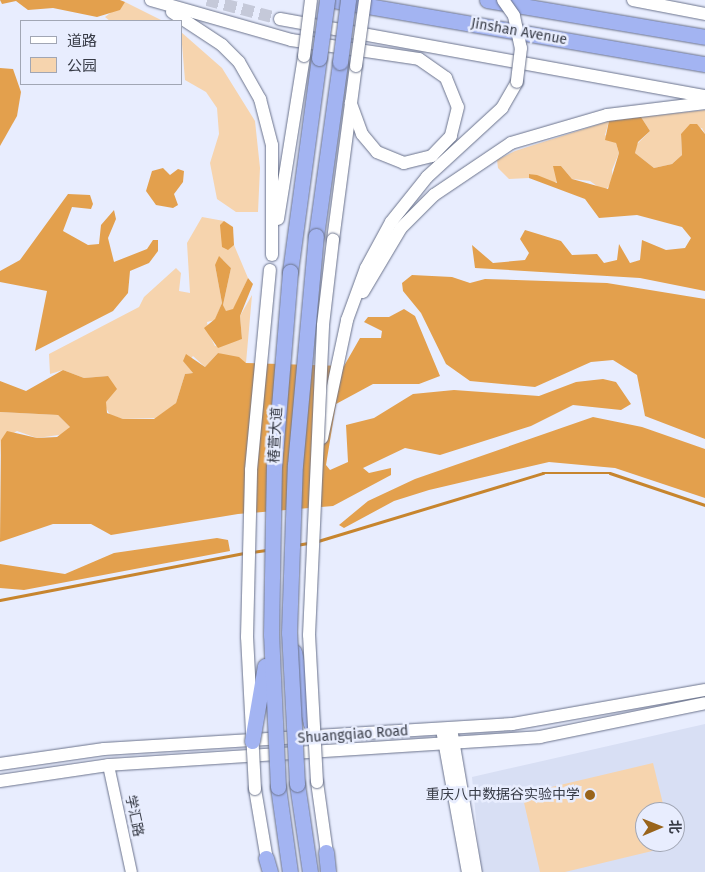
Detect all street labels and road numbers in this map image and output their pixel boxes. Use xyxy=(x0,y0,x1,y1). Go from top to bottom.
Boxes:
street label: Jinshan Avenue xyxy=(470,15,568,49)
street label: 椿萱大道 xyxy=(266,407,286,463)
street label: Shuangqiao Road xyxy=(297,723,409,747)
street label: 学汇路 xyxy=(121,794,147,838)

